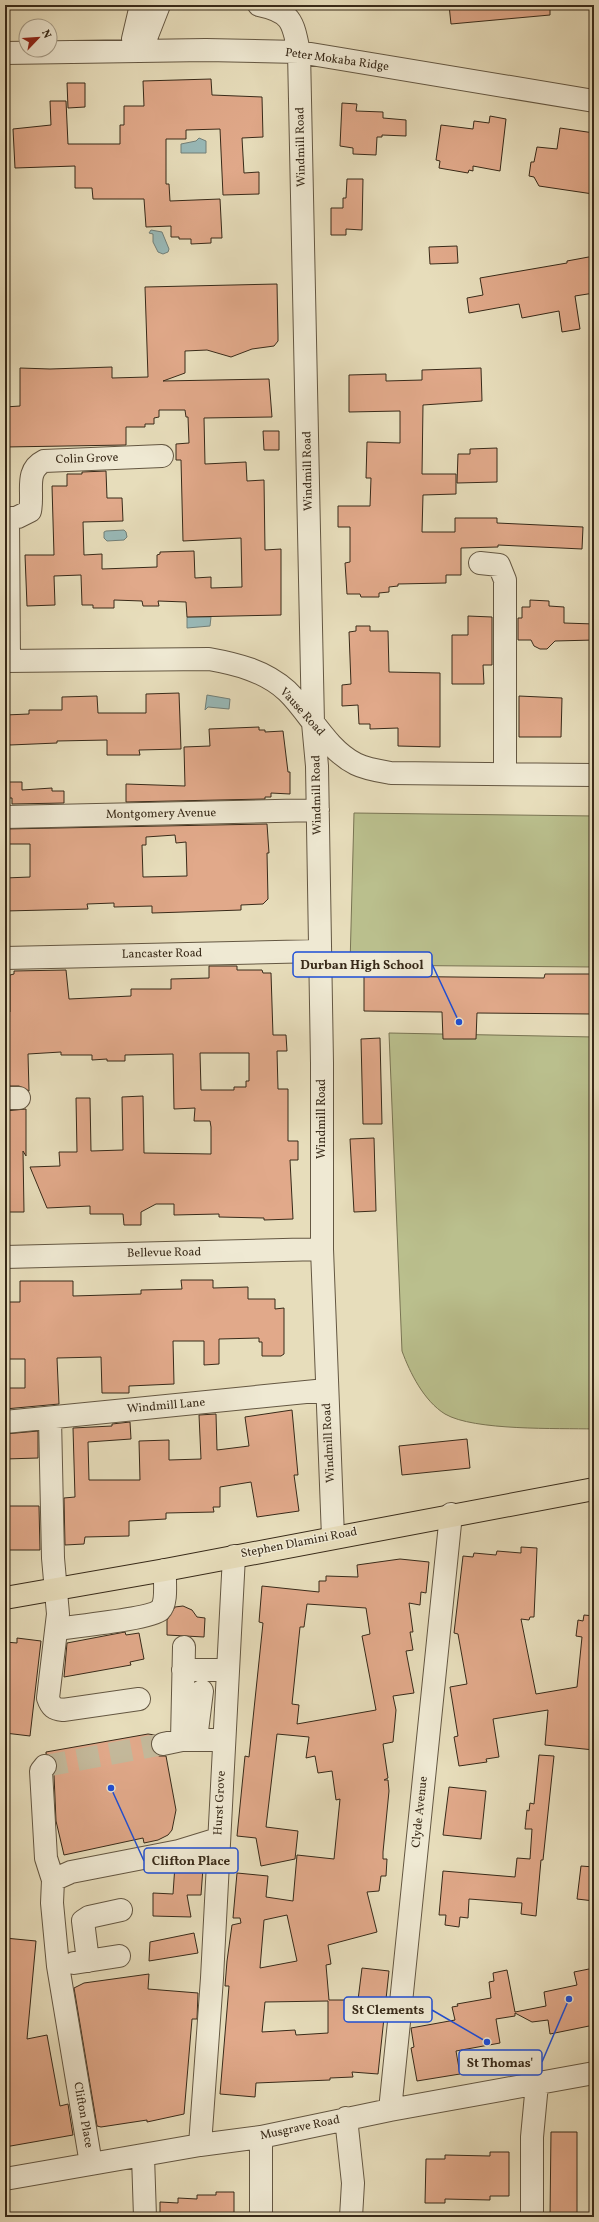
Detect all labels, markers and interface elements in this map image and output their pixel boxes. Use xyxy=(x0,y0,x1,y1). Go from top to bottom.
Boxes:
north arrow xyxy=(18,18,58,58)
text: N xyxy=(37,28,54,41)
street label: Peter Mokaba Ridge xyxy=(284,45,390,75)
street label: Windmill Road xyxy=(292,107,310,187)
street label: Windmill Road xyxy=(299,431,317,511)
street label: Colin Grove xyxy=(55,450,119,468)
street label: Vause Road xyxy=(276,684,328,740)
street label: Windmill Road xyxy=(308,755,326,835)
street label: Montgomery Avenue xyxy=(106,805,217,823)
street label: Lancaster Road xyxy=(122,945,203,963)
callout: Durban High School xyxy=(293,952,432,977)
text: Durban High School xyxy=(300,957,424,975)
street label: Windmill Road xyxy=(314,1079,330,1159)
street label: Bellevue Road xyxy=(127,1244,201,1262)
street label: Windmill Lane xyxy=(126,1395,206,1417)
street label: Windmill Road xyxy=(319,1402,339,1483)
street label: Stephen Dlamini Road xyxy=(239,1524,359,1562)
street label: Hurst Grove xyxy=(210,1770,230,1836)
street label: Clyde Avenue xyxy=(408,1775,432,1849)
callout: Clifton Place xyxy=(144,1848,238,1873)
text: Clifton Place xyxy=(152,1853,231,1871)
callout: St Clements xyxy=(344,1997,432,2022)
text: St Clements xyxy=(352,2002,424,2020)
callout: St Thomas' xyxy=(459,2050,542,2075)
text: St Thomas' xyxy=(467,2055,533,2073)
street label: Clifton Place xyxy=(69,2081,97,2150)
street label: Musgrave Road xyxy=(259,2112,342,2144)

